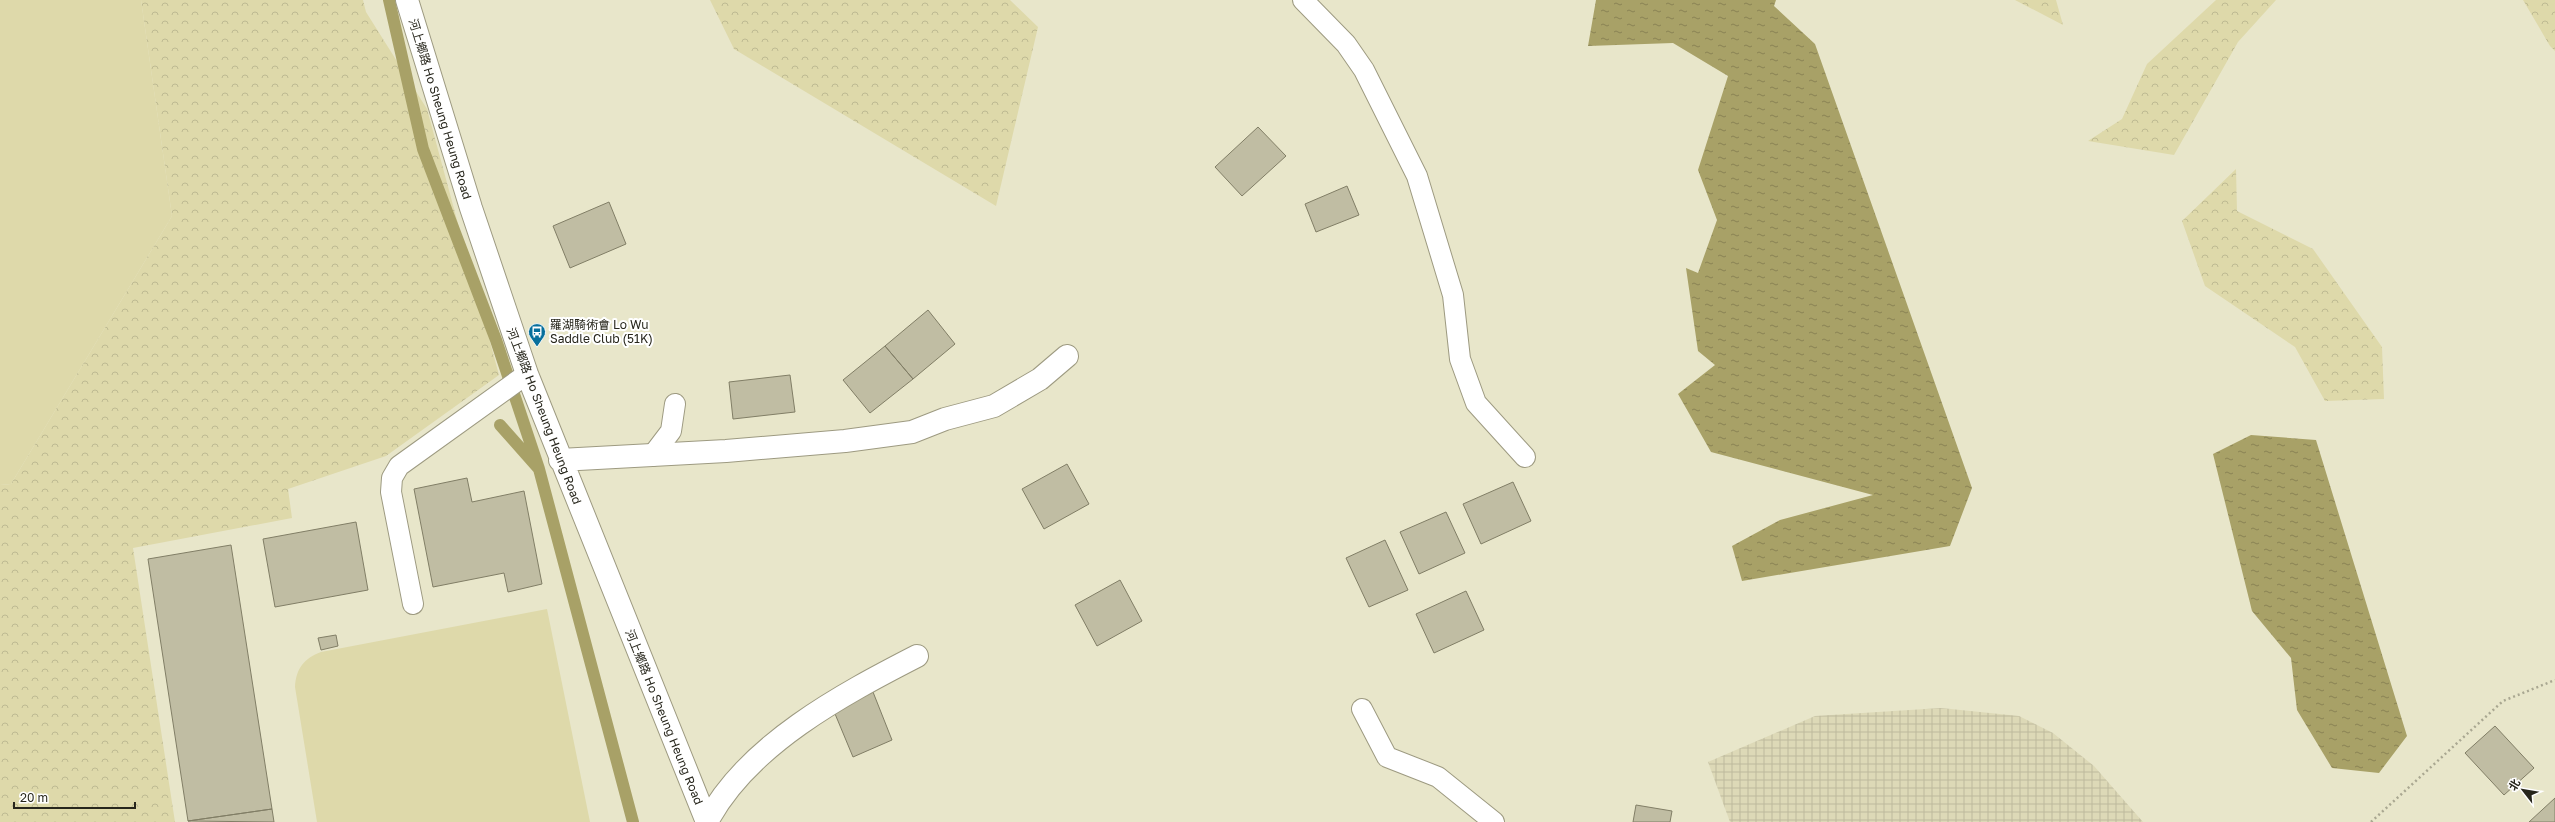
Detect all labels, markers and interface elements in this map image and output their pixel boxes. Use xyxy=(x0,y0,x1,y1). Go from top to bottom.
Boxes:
street label: 河上鄉路 Ho Sheung Heung Road xyxy=(406,17,475,201)
place label: 羅湖騎術會 Lo Wu Saddle Club (51K) xyxy=(550,317,653,346)
bus stop icon: 羅湖騎術會 Lo Wu Saddle Club (51K) xyxy=(527,322,547,347)
street label: 河上鄉路 Ho Sheung Heung Road xyxy=(504,325,585,506)
street label: 河上鄉路 Ho Sheung Heung Road xyxy=(622,627,707,807)
north arrow xyxy=(2503,770,2543,810)
text: 北 xyxy=(2506,777,2522,793)
scale bar xyxy=(14,784,135,810)
text: 20 m xyxy=(20,790,48,805)

